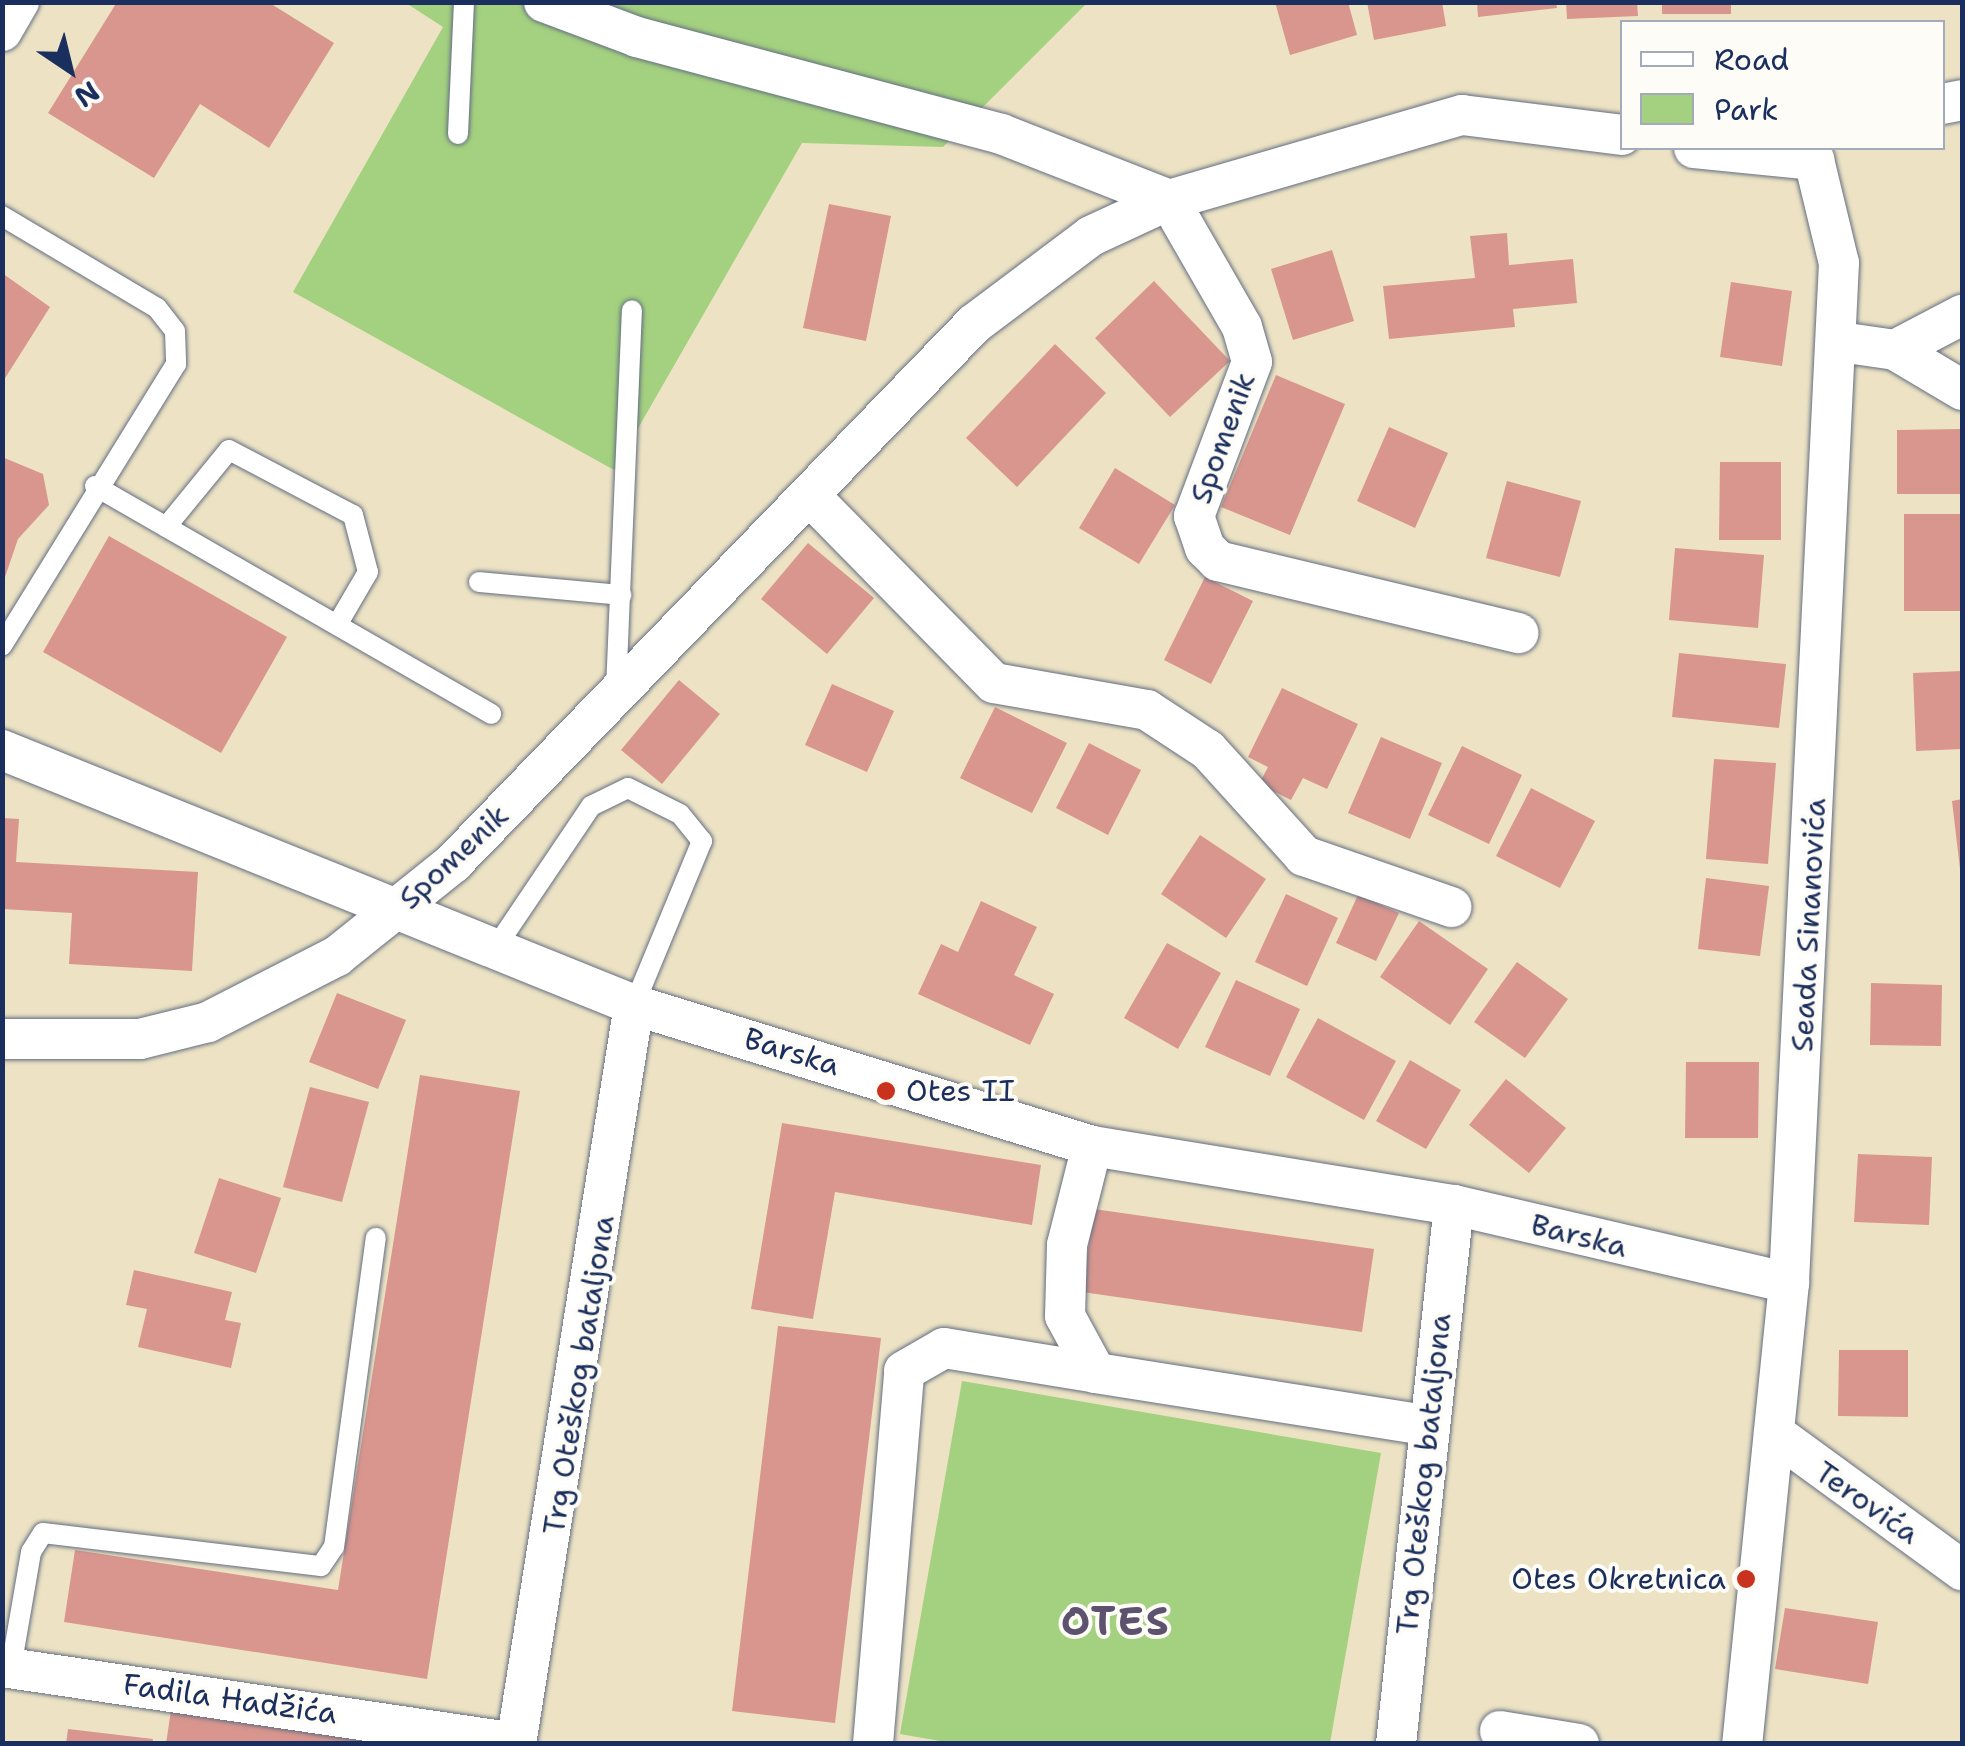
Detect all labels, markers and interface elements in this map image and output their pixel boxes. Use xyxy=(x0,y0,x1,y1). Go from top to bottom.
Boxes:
north arrow xyxy=(20,20,120,120)
legend xyxy=(1620,20,1945,150)
text: Road xyxy=(1714,39,1789,80)
text: N xyxy=(67,73,107,117)
text: Park xyxy=(1714,89,1778,130)
street label: Spomenik xyxy=(1183,368,1263,508)
street label: Spomenik xyxy=(392,797,516,917)
street label: Seada Sinanovića xyxy=(1784,797,1834,1053)
street label: Barska xyxy=(740,1020,844,1084)
place label: Otes II xyxy=(906,1073,1015,1109)
marker: Otes II xyxy=(875,1080,897,1102)
street label: Barska xyxy=(1527,1207,1631,1265)
street label: Trg Oteškog bataljona xyxy=(536,1213,622,1537)
street label: Trg Oteškog bataljona xyxy=(1389,1312,1459,1636)
street label: Terovića xyxy=(1808,1454,1926,1552)
place label: Otes Okretnica xyxy=(1511,1561,1726,1597)
marker: Otes Okretnica xyxy=(1735,1568,1757,1590)
district label: OTES xyxy=(1061,1597,1171,1645)
street label: Fadila Hadžića xyxy=(121,1666,339,1732)

